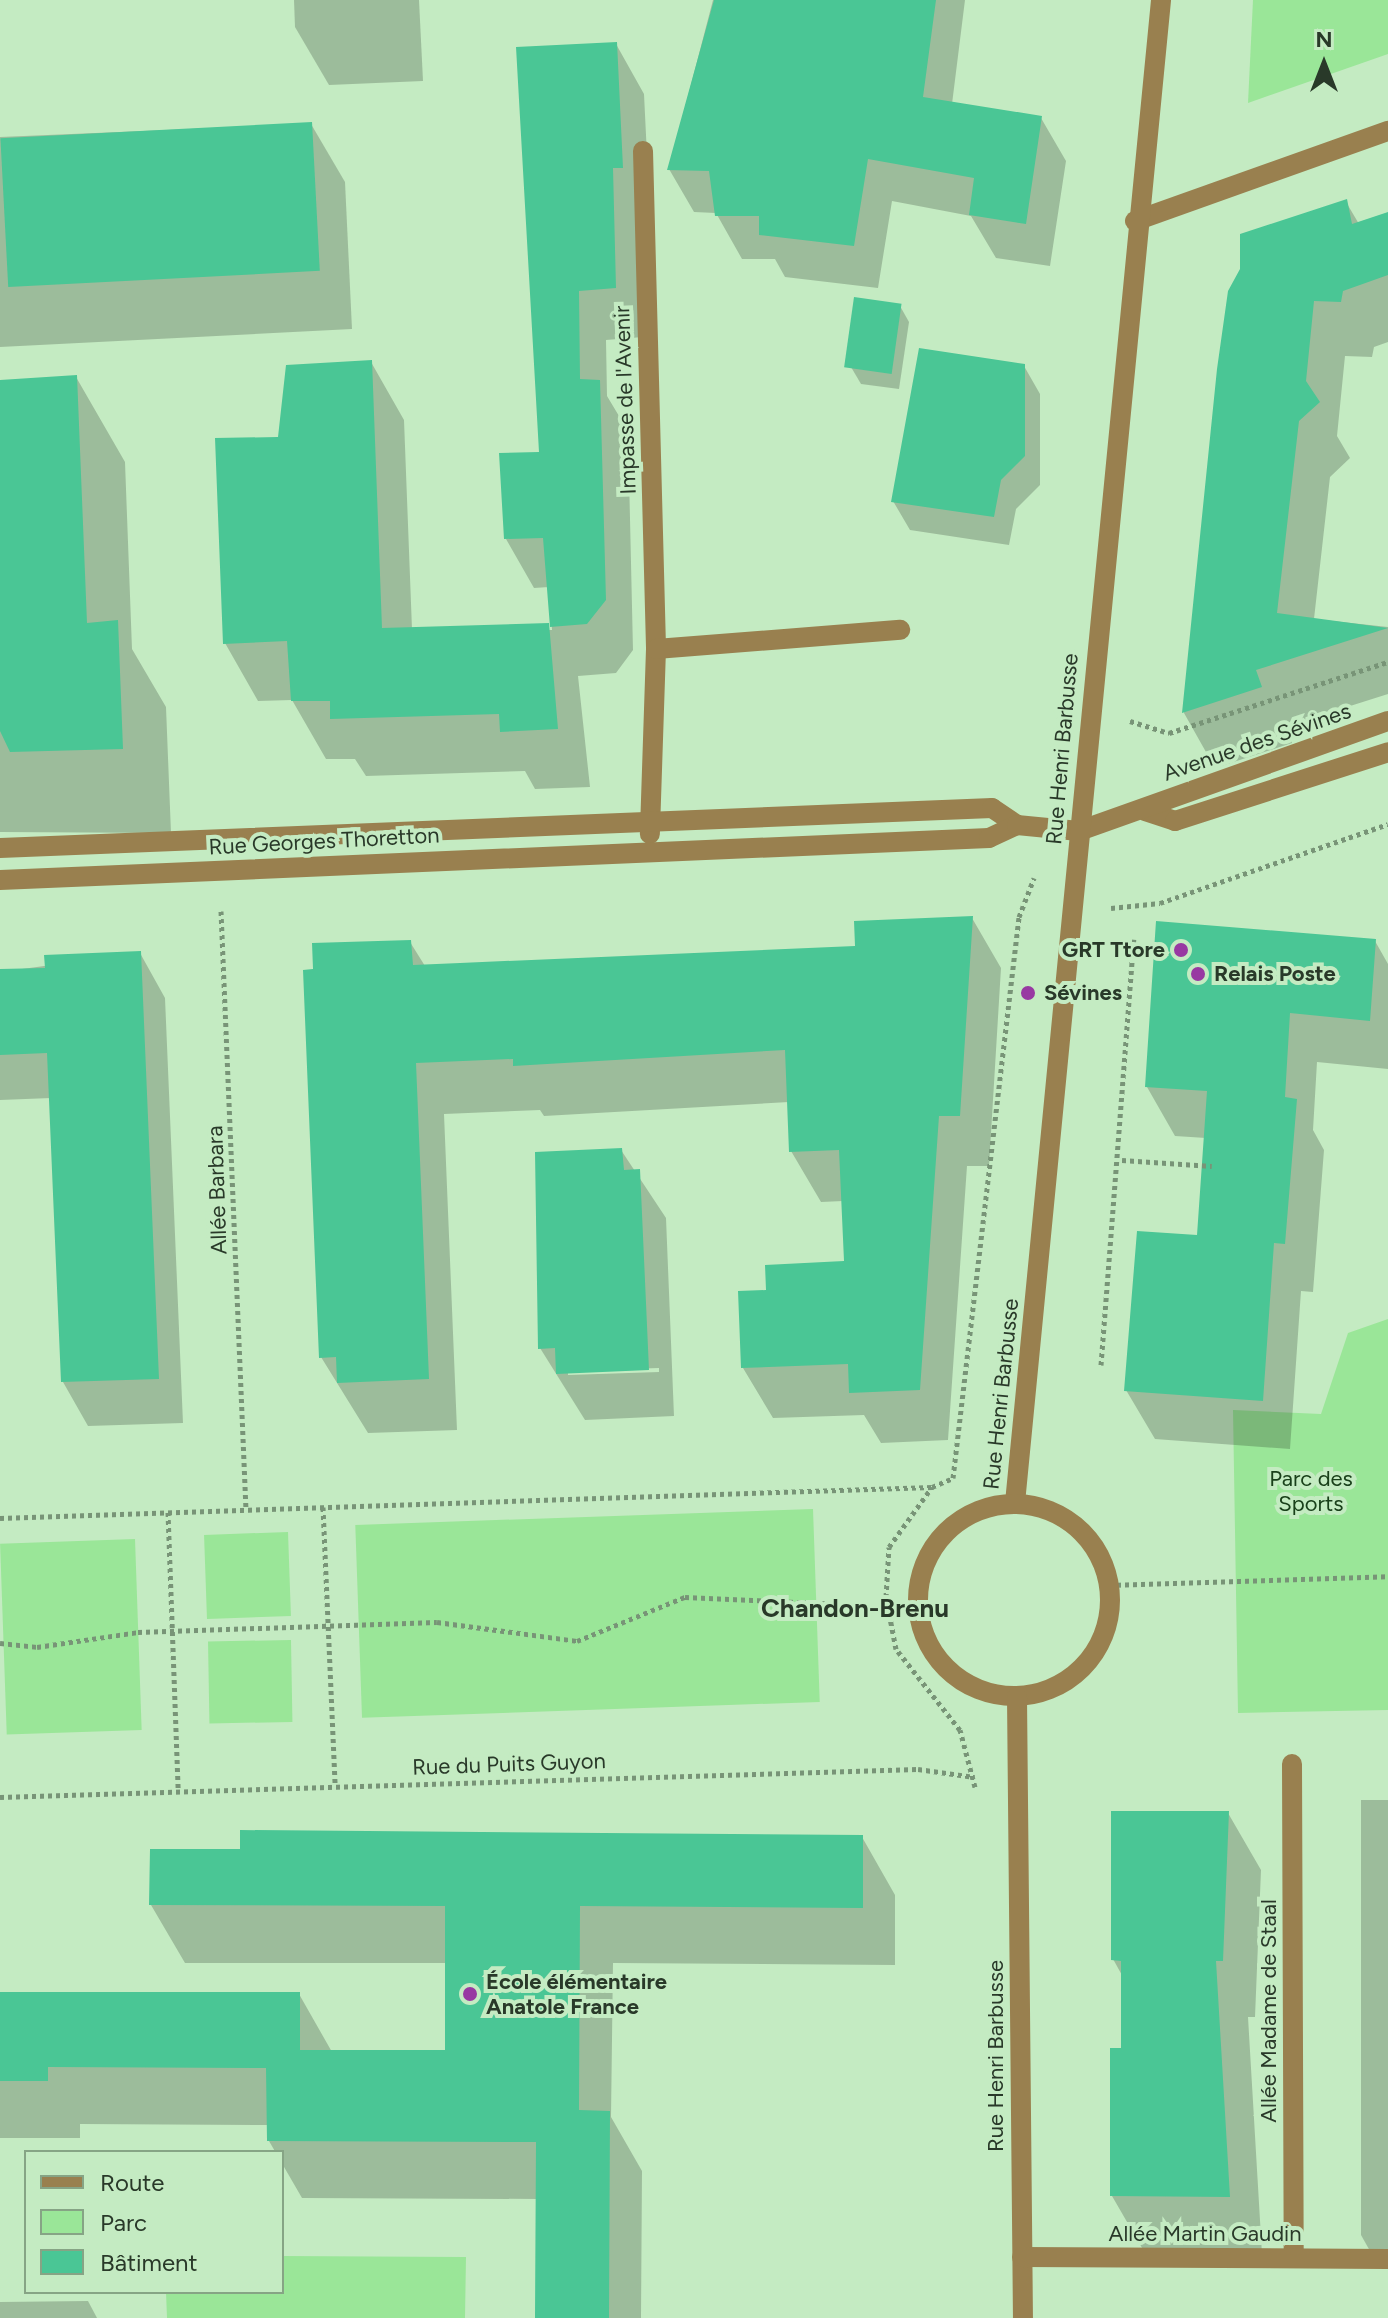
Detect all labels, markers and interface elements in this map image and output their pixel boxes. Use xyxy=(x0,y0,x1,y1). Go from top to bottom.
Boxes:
north arrow xyxy=(1284,24,1364,104)
text: N xyxy=(1315,26,1333,53)
street label: Impasse de l'Avenir xyxy=(609,305,641,495)
street label: Rue Henri Barbusse xyxy=(1040,652,1084,846)
street label: Avenue des Sévines xyxy=(1160,697,1354,787)
street label: Rue Georges Thoretton xyxy=(208,822,440,860)
place label: GRT Ttore xyxy=(1062,937,1165,963)
marker: GRT Ttore xyxy=(1172,941,1190,959)
place label: Relais Poste xyxy=(1214,961,1336,987)
marker: Relais Poste xyxy=(1189,965,1207,983)
place label: Sévines xyxy=(1044,980,1122,1006)
marker: Sévines xyxy=(1019,984,1037,1002)
street label: Allée Barbara xyxy=(202,1125,232,1255)
street label: Rue Henri Barbusse xyxy=(978,1297,1024,1491)
park label: Parc des Sports xyxy=(1269,1465,1353,1516)
district label: Chandon-Brenu xyxy=(761,1593,949,1625)
street label: Rue du Puits Guyon xyxy=(412,1747,606,1781)
street label: Allée Madame de Staal xyxy=(1256,1899,1282,2123)
street label: Rue Henri Barbusse xyxy=(983,1960,1009,2152)
place label: École élémentaire Anatole France xyxy=(486,1968,667,2020)
marker: École élémentaire Anatole France xyxy=(461,1985,479,2003)
legend xyxy=(24,2150,284,2294)
text: Route xyxy=(100,2168,164,2197)
text: Parc xyxy=(100,2208,147,2237)
street label: Allée Martin Gaudin xyxy=(1109,2221,1301,2247)
text: Bâtiment xyxy=(100,2248,198,2277)

